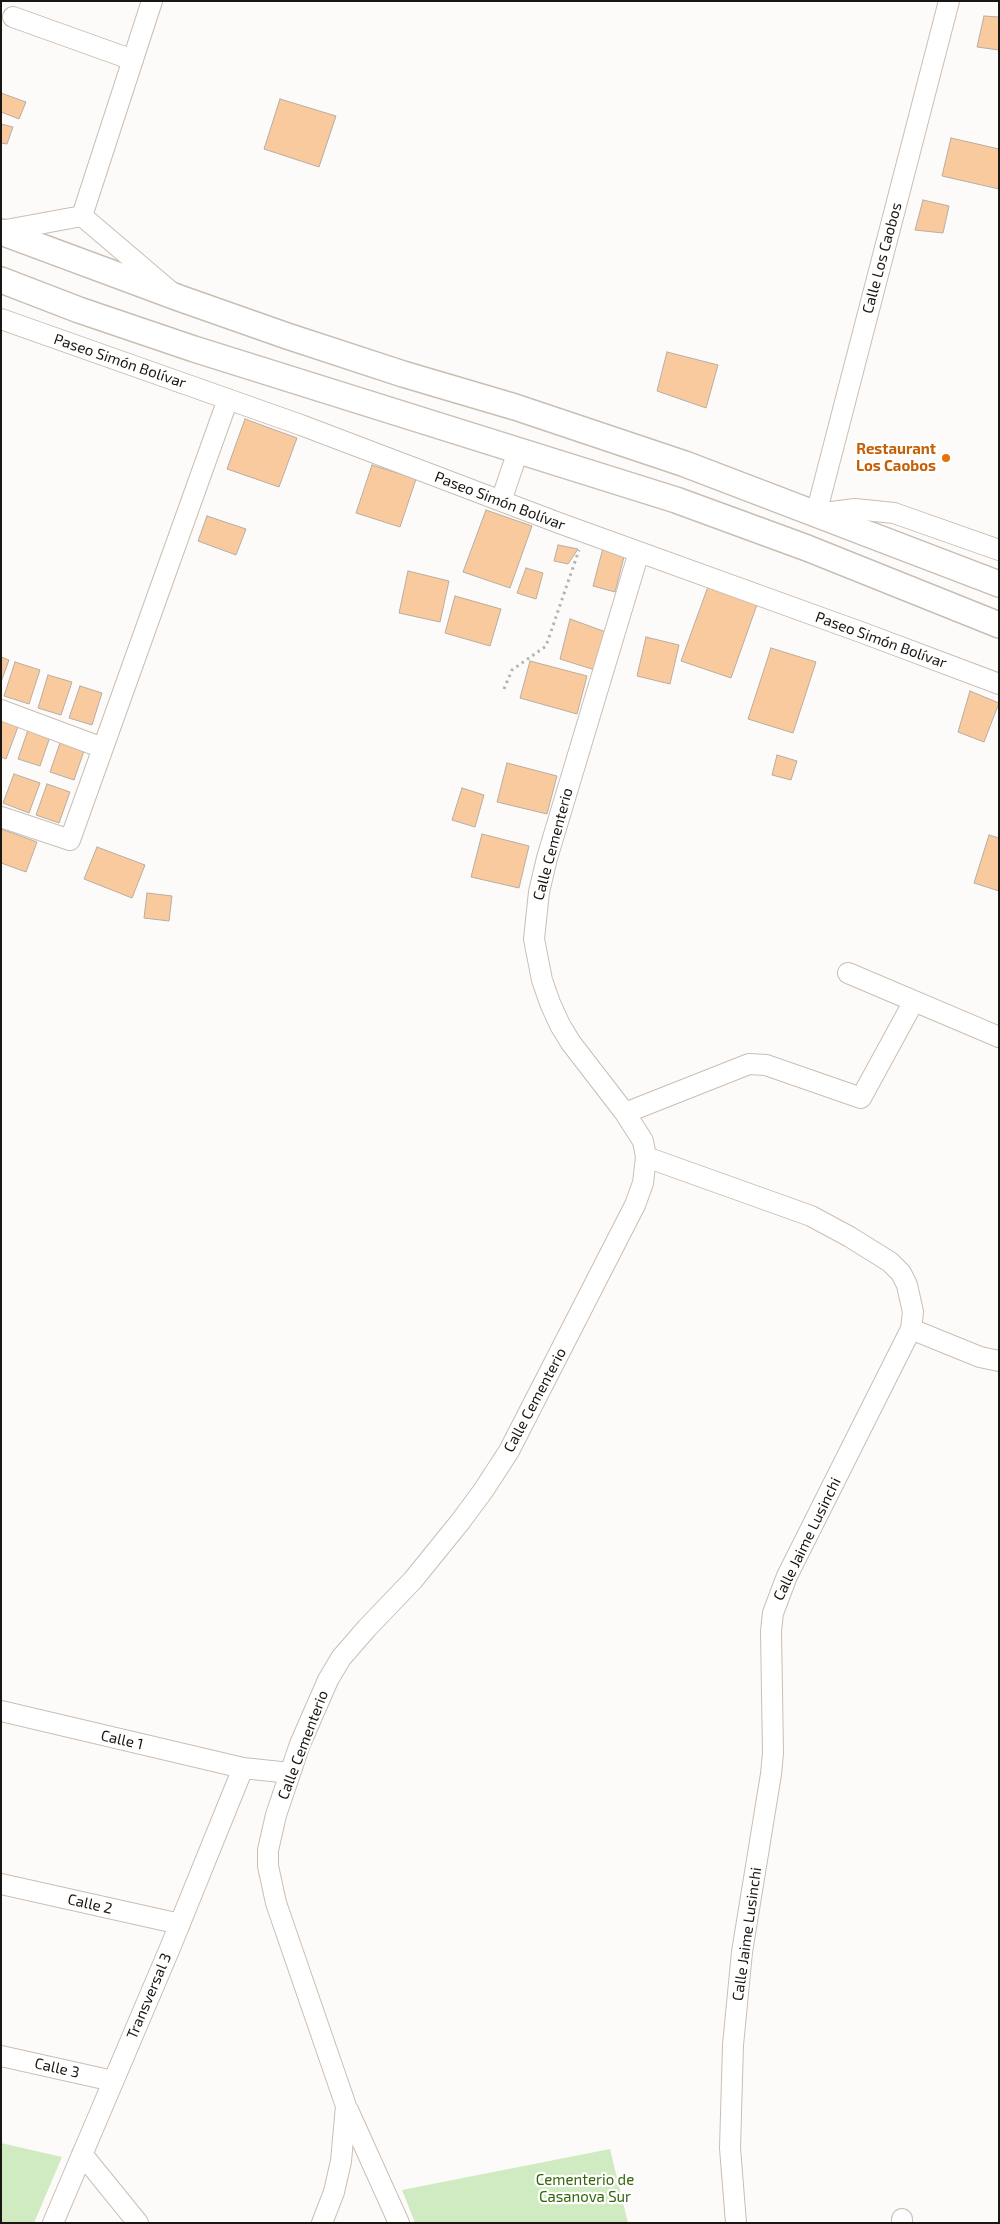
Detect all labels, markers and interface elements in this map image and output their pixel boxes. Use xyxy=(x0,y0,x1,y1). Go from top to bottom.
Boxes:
street label: Calle Los Caobos xyxy=(859,200,905,316)
street label: Paseo Simón Bolívar xyxy=(52,330,188,392)
place label: Restaurant Los Caobos xyxy=(856,440,936,475)
marker: Restaurant Los Caobos xyxy=(940,452,952,464)
street label: Paseo Simón Bolívar xyxy=(432,468,568,534)
street label: Paseo Simón Bolívar xyxy=(813,608,949,672)
street label: Calle Cementerio xyxy=(529,786,577,902)
street label: Calle Cementerio xyxy=(500,1345,570,1455)
street label: Calle Jaime Lusinchi xyxy=(769,1474,845,1604)
street label: Calle Cementerio xyxy=(274,1688,332,1802)
street label: Calle 1 xyxy=(99,1726,145,1754)
street label: Calle Jaime Lusinchi xyxy=(729,1866,765,2002)
street label: Calle 2 xyxy=(66,1890,114,1918)
street label: Transversal 3 xyxy=(123,1950,175,2042)
street label: Calle 3 xyxy=(33,2054,81,2082)
park label: Cementerio de Casanova Sur xyxy=(536,2171,634,2206)

